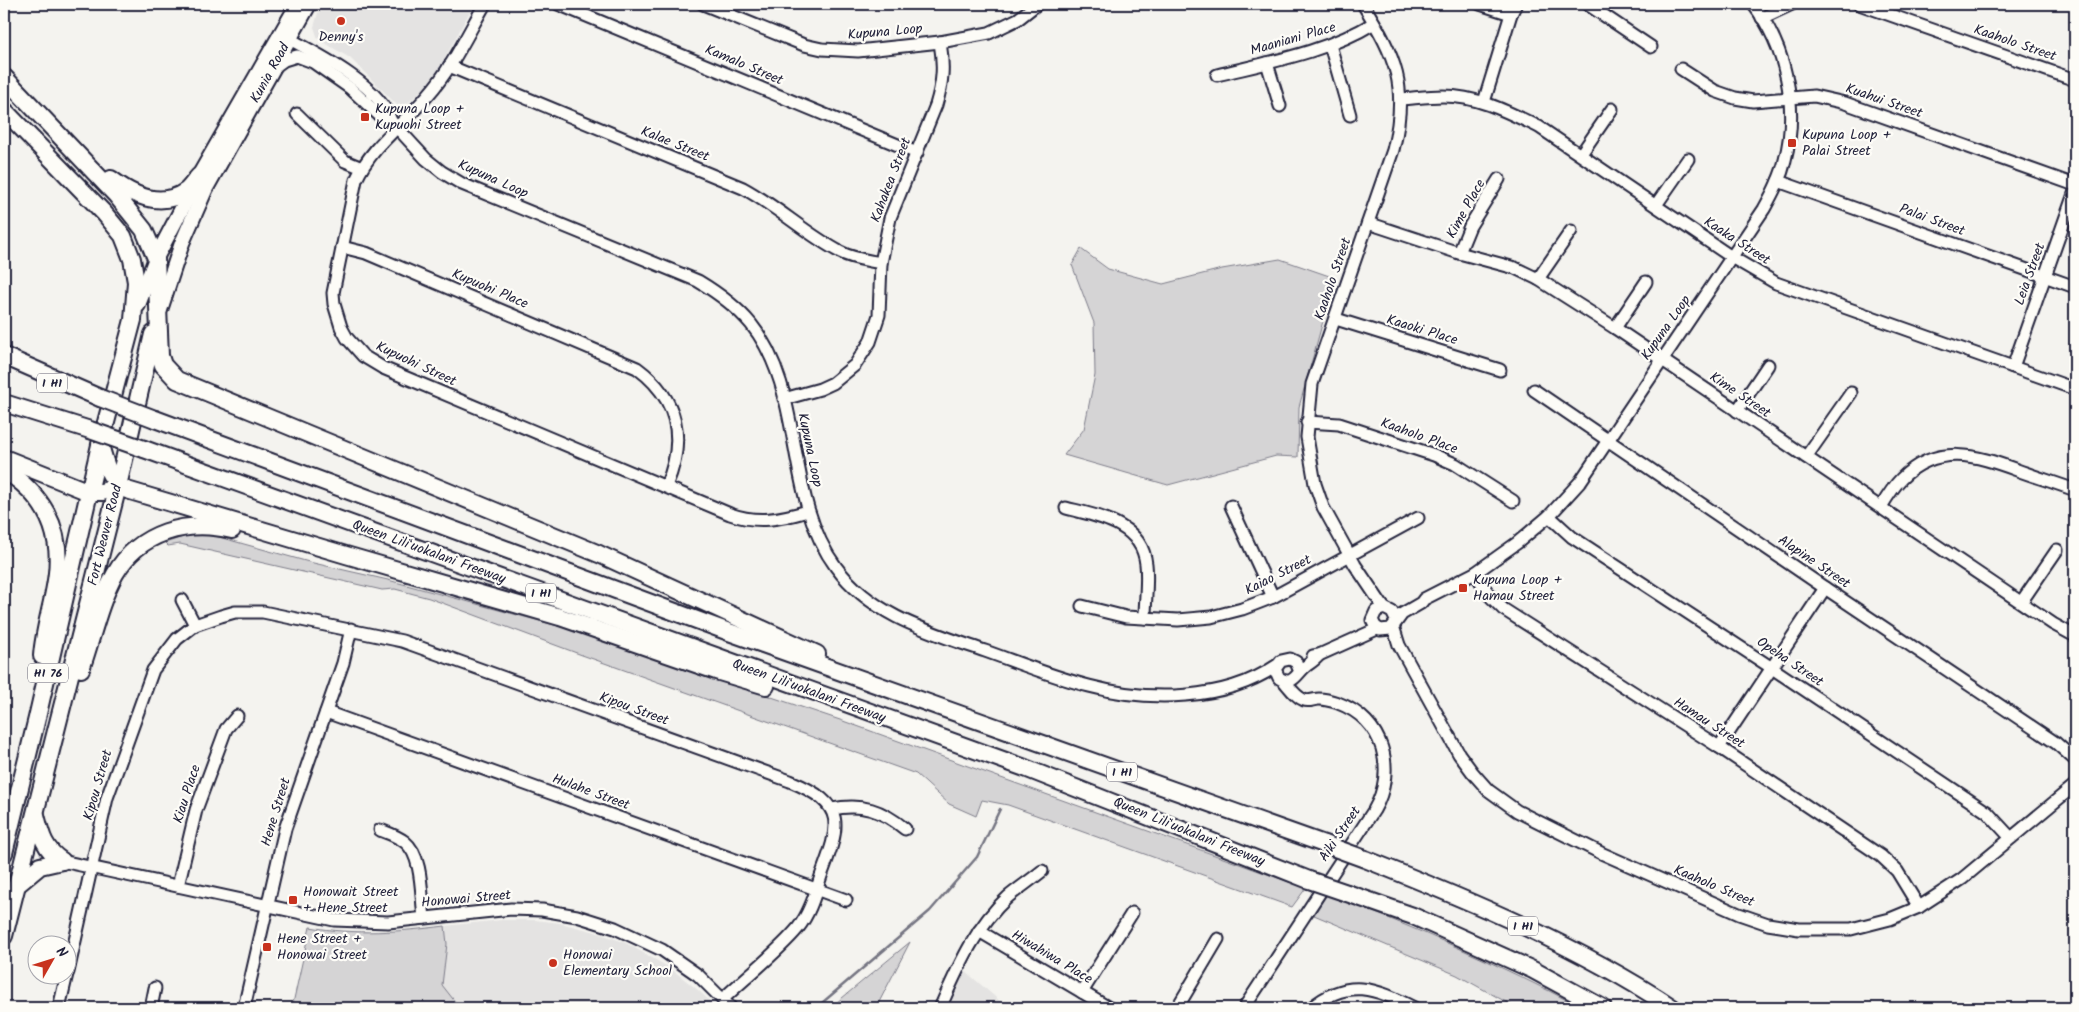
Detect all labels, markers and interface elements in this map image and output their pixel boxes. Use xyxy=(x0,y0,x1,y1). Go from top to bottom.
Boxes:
marker: Denny's xyxy=(335,15,347,27)
street label: Maaniani Place xyxy=(1248,16,1339,62)
street label: Kupuna Loop xyxy=(847,18,924,46)
street label: Kaaholo Street xyxy=(1971,19,2060,68)
place label: Denny's xyxy=(319,26,363,48)
street label: Kunia Road xyxy=(244,38,296,107)
street label: Kamalo Street xyxy=(701,39,787,92)
street label: Kuahui Street xyxy=(1842,78,1926,125)
place label: Kupuna Loop + Kupuohi Street xyxy=(375,98,465,136)
marker: Kupuna Loop + Kupuohi Street xyxy=(359,111,371,123)
street label: Kalae Street xyxy=(637,120,713,168)
place label: Kupuna Loop + Palai Street xyxy=(1802,124,1892,162)
street label: Kahakea Street xyxy=(865,134,918,226)
marker: Kupuna Loop + Palai Street xyxy=(1786,137,1798,149)
street label: Kupuna Loop xyxy=(454,154,532,204)
street label: Kime Place xyxy=(1441,175,1492,243)
street label: Palai Street xyxy=(1896,198,1969,242)
street label: Kaaka Street xyxy=(1699,211,1775,271)
street label: Kaaholo Street xyxy=(1309,234,1358,323)
street label: Leia Street xyxy=(2009,239,2052,308)
street label: Kupuohi Place xyxy=(448,263,532,315)
street label: Kupuna Loop xyxy=(1635,291,1697,365)
street label: Kaaoki Place xyxy=(1384,309,1461,351)
street label: Kupuohi Street xyxy=(372,336,460,393)
street label: Kime Street xyxy=(1705,366,1776,424)
road number: I H1 xyxy=(37,373,67,392)
street label: Kupuna Loop xyxy=(791,411,829,489)
street label: Kaaholo Place xyxy=(1377,412,1461,460)
street label: Fort Weaver Road xyxy=(82,481,128,588)
street label: Queen Liliʻuokalani Freeway xyxy=(349,514,509,590)
street label: Alapine Street xyxy=(1773,530,1855,595)
street label: Kaiao Street xyxy=(1241,549,1316,601)
place label: Kupuna Loop + Hamau Street xyxy=(1473,569,1563,607)
marker: Kupuna Loop + Hamau Street xyxy=(1457,582,1469,594)
road number: I H1 xyxy=(526,584,556,602)
street label: Opeha Street xyxy=(1752,631,1828,693)
street label: Queen Liliʻuokalani Freeway xyxy=(729,653,889,729)
road number: HI 76 xyxy=(28,664,68,682)
street label: Kipou Street xyxy=(596,686,672,732)
street label: Hamau Street xyxy=(1669,692,1750,755)
street label: Kipou Street xyxy=(77,747,119,823)
street label: Kiau Place xyxy=(167,761,207,826)
road number: I H1 xyxy=(1107,762,1137,782)
street label: Hulahe Street xyxy=(549,768,633,816)
street label: Hene Street xyxy=(255,774,297,849)
street label: Queen Liliʻuokalani Freeway xyxy=(1110,791,1269,873)
street label: Aiki Street xyxy=(1313,801,1367,866)
street label: Kaaholo Street xyxy=(1670,859,1758,913)
place label: Honowait Street + Hene Street xyxy=(303,881,399,919)
street label: Honowai Street xyxy=(420,884,512,914)
marker: Honowait Street + Hene Street xyxy=(287,894,299,906)
road number: I H1 xyxy=(1508,916,1538,936)
street label: Hiwahiwa Place xyxy=(1007,924,1097,990)
place label: Hene Street + Honowai Street xyxy=(277,928,368,966)
north arrow xyxy=(28,934,78,984)
marker: Hene Street + Honowai Street xyxy=(261,941,273,953)
text: N xyxy=(50,942,73,963)
place label: Honowai Elementary School xyxy=(563,944,672,982)
marker: Honowai Elementary School xyxy=(547,957,559,969)

